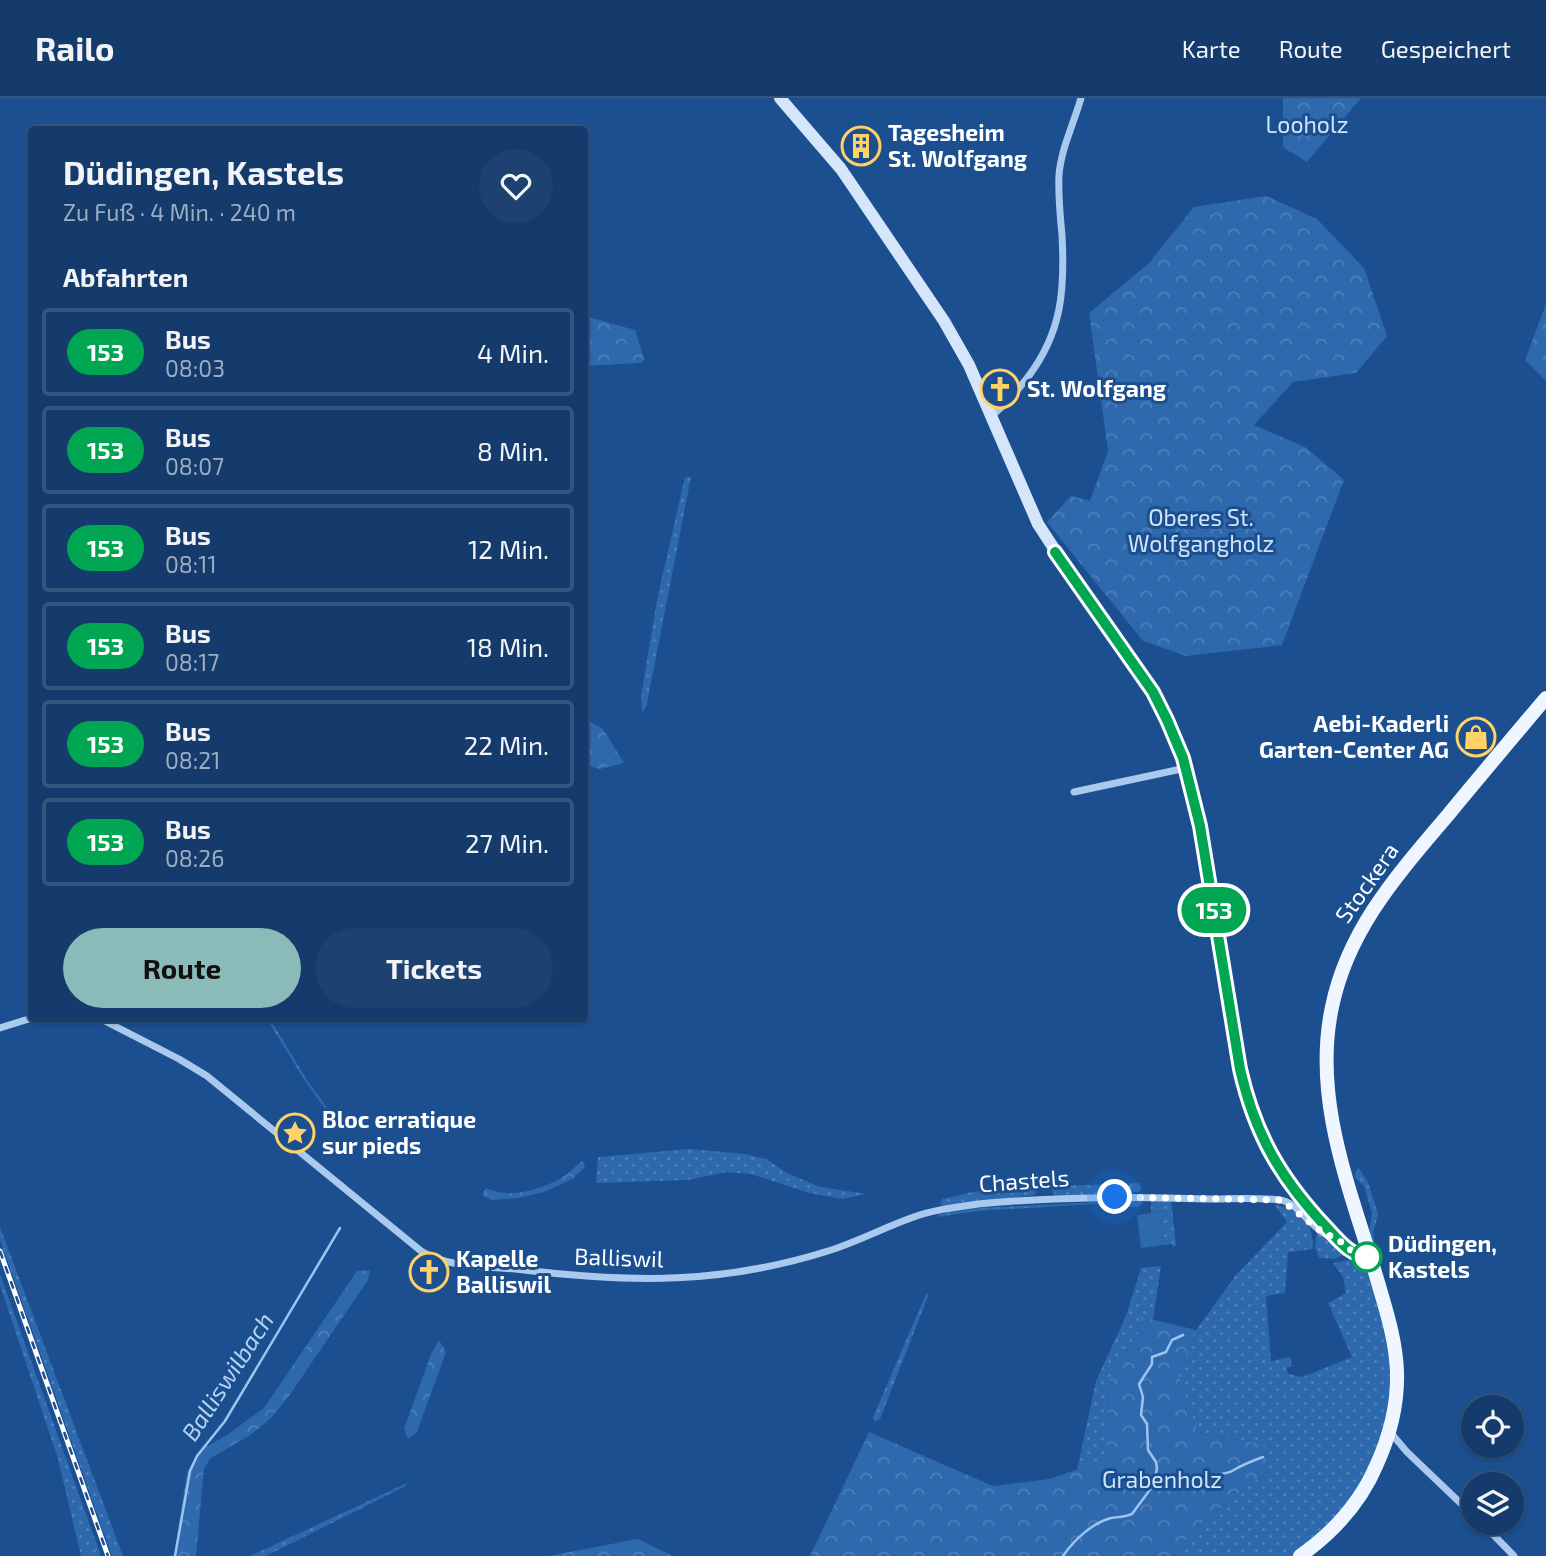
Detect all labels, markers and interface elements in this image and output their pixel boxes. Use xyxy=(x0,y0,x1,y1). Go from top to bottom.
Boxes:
text: Railo xyxy=(35,28,115,68)
text: Karte xyxy=(1182,34,1241,63)
text: Route xyxy=(1279,34,1343,63)
text: Gespeichert xyxy=(1381,34,1511,63)
park label: Looholz xyxy=(1266,110,1348,138)
place label: Tagesheim St. Wolfgang xyxy=(888,118,1028,172)
building icon: Tagesheim St. Wolfgang xyxy=(840,125,882,167)
button: heart xyxy=(479,149,553,223)
text: Düdingen, Kastels xyxy=(63,152,344,192)
text: Zu Fuß · 4 Min. · 240 m xyxy=(63,198,296,226)
text: Abfahrten xyxy=(63,261,188,292)
text: Bus xyxy=(165,323,211,354)
text: 153 xyxy=(87,337,124,366)
text: 4 Min. xyxy=(477,337,549,368)
text: 08:03 xyxy=(165,354,225,382)
church icon: St. Wolfgang xyxy=(979,368,1021,410)
place label: St. Wolfgang xyxy=(1027,374,1167,402)
text: Bus xyxy=(165,421,211,452)
text: 153 xyxy=(87,435,124,464)
text: 8 Min. xyxy=(477,435,549,466)
text: 08:07 xyxy=(165,452,224,480)
park label: Oberes St. Wolfgangholz xyxy=(1128,503,1274,557)
text: Bus xyxy=(165,519,211,550)
text: 153 xyxy=(87,533,124,562)
text: 12 Min. xyxy=(468,533,549,564)
text: 08:11 xyxy=(165,550,217,578)
text: Bus xyxy=(165,617,211,648)
text: 153 xyxy=(87,631,124,660)
text: 18 Min. xyxy=(467,631,549,662)
text: 08:17 xyxy=(165,648,219,676)
place label: Aebi-Kaderli Garten-Center AG xyxy=(1259,709,1449,763)
text: Bus xyxy=(165,715,211,746)
shop icon: Aebi-Kaderli Garten-Center AG xyxy=(1455,716,1497,758)
text: 153 xyxy=(87,729,124,758)
text: 22 Min. xyxy=(464,729,549,760)
text: 08:21 xyxy=(165,746,220,774)
text: Bus xyxy=(165,813,211,844)
text: 153 xyxy=(87,827,124,856)
text: 27 Min. xyxy=(465,827,549,858)
street label: Stockera xyxy=(1328,837,1404,928)
text: 08:26 xyxy=(165,844,224,872)
line badge: 153 xyxy=(1174,887,1254,933)
text: 153 xyxy=(1195,895,1233,924)
button: Route xyxy=(63,928,301,1008)
button: Tickets xyxy=(315,928,553,1008)
place label: Bloc erratique sur pieds xyxy=(322,1105,476,1159)
place icon: Bloc erratique sur pieds xyxy=(274,1112,316,1154)
street label: Chastels xyxy=(978,1163,1070,1197)
your location xyxy=(1097,1179,1132,1214)
place label: Düdingen, Kastels xyxy=(1388,1229,1497,1283)
street label: Balliswil xyxy=(574,1241,664,1273)
marker: Düdingen, Kastels xyxy=(1352,1242,1382,1272)
place label: Kapelle Balliswil xyxy=(456,1244,551,1298)
church icon: Kapelle Balliswil xyxy=(408,1251,450,1293)
water label: Balliswilbach xyxy=(175,1307,279,1446)
map controls xyxy=(1461,1395,1524,1535)
button: locate xyxy=(1461,1395,1524,1458)
park label: Grabenholz xyxy=(1102,1465,1222,1493)
button: layers xyxy=(1461,1472,1524,1535)

